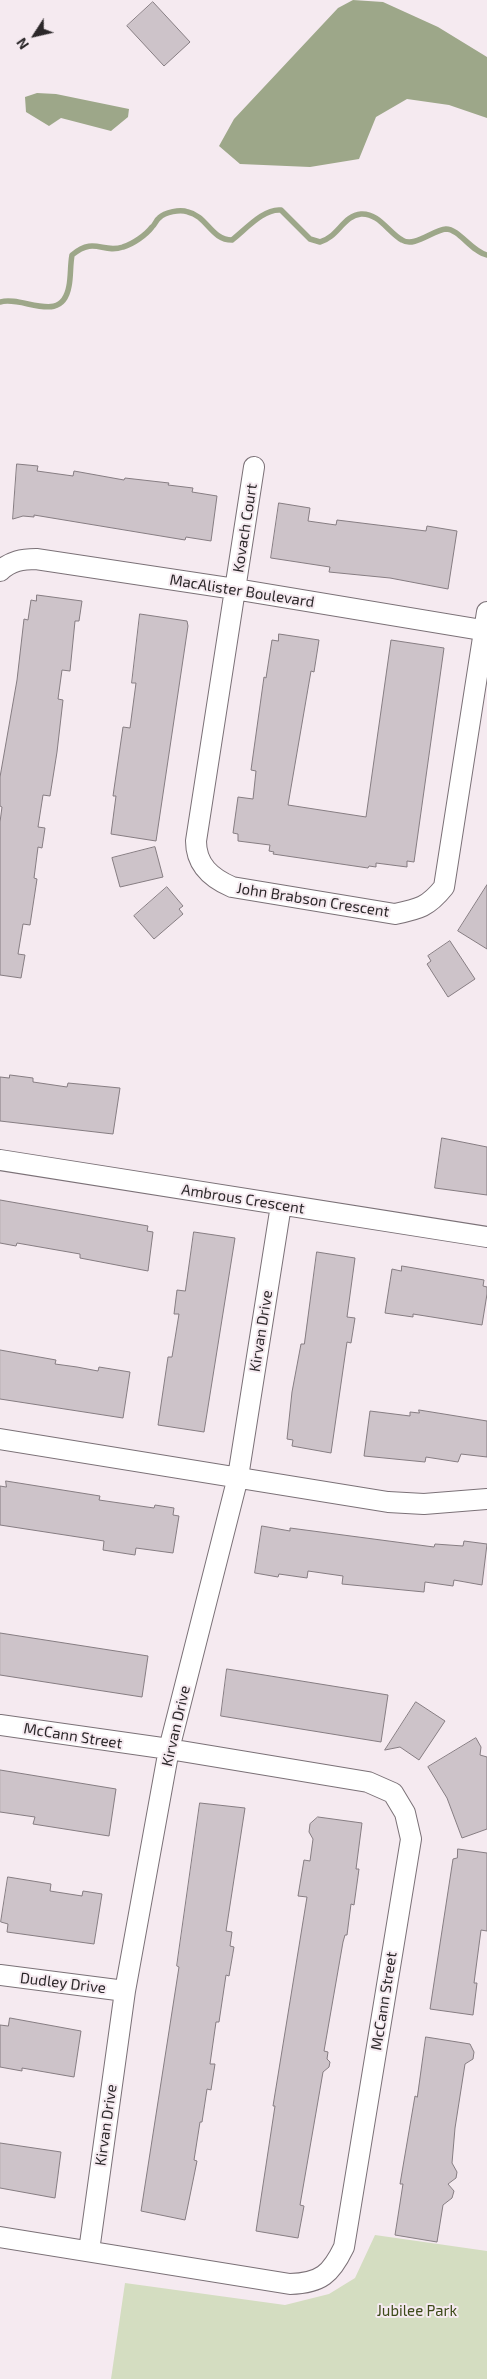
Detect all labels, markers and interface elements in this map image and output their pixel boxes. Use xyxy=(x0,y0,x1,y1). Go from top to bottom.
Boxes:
north arrow xyxy=(10,10,60,60)
text: N xyxy=(12,35,32,53)
street label: Kovach Court xyxy=(229,482,261,574)
street label: MacAlister Boulevard xyxy=(168,571,316,611)
street label: John Brabson Crescent xyxy=(235,879,391,921)
street label: Ambrous Crescent xyxy=(180,1180,306,1218)
street label: Kirvan Drive xyxy=(246,1289,276,1373)
street label: Kirvan Drive xyxy=(158,1684,194,1768)
street label: McCann Street xyxy=(22,1719,124,1753)
street label: McCann Street xyxy=(367,1950,401,2052)
street label: Dudley Drive xyxy=(19,1969,107,1997)
street label: Kirvan Drive xyxy=(91,2083,121,2167)
park label: Jubilee Park xyxy=(377,2302,457,2320)

